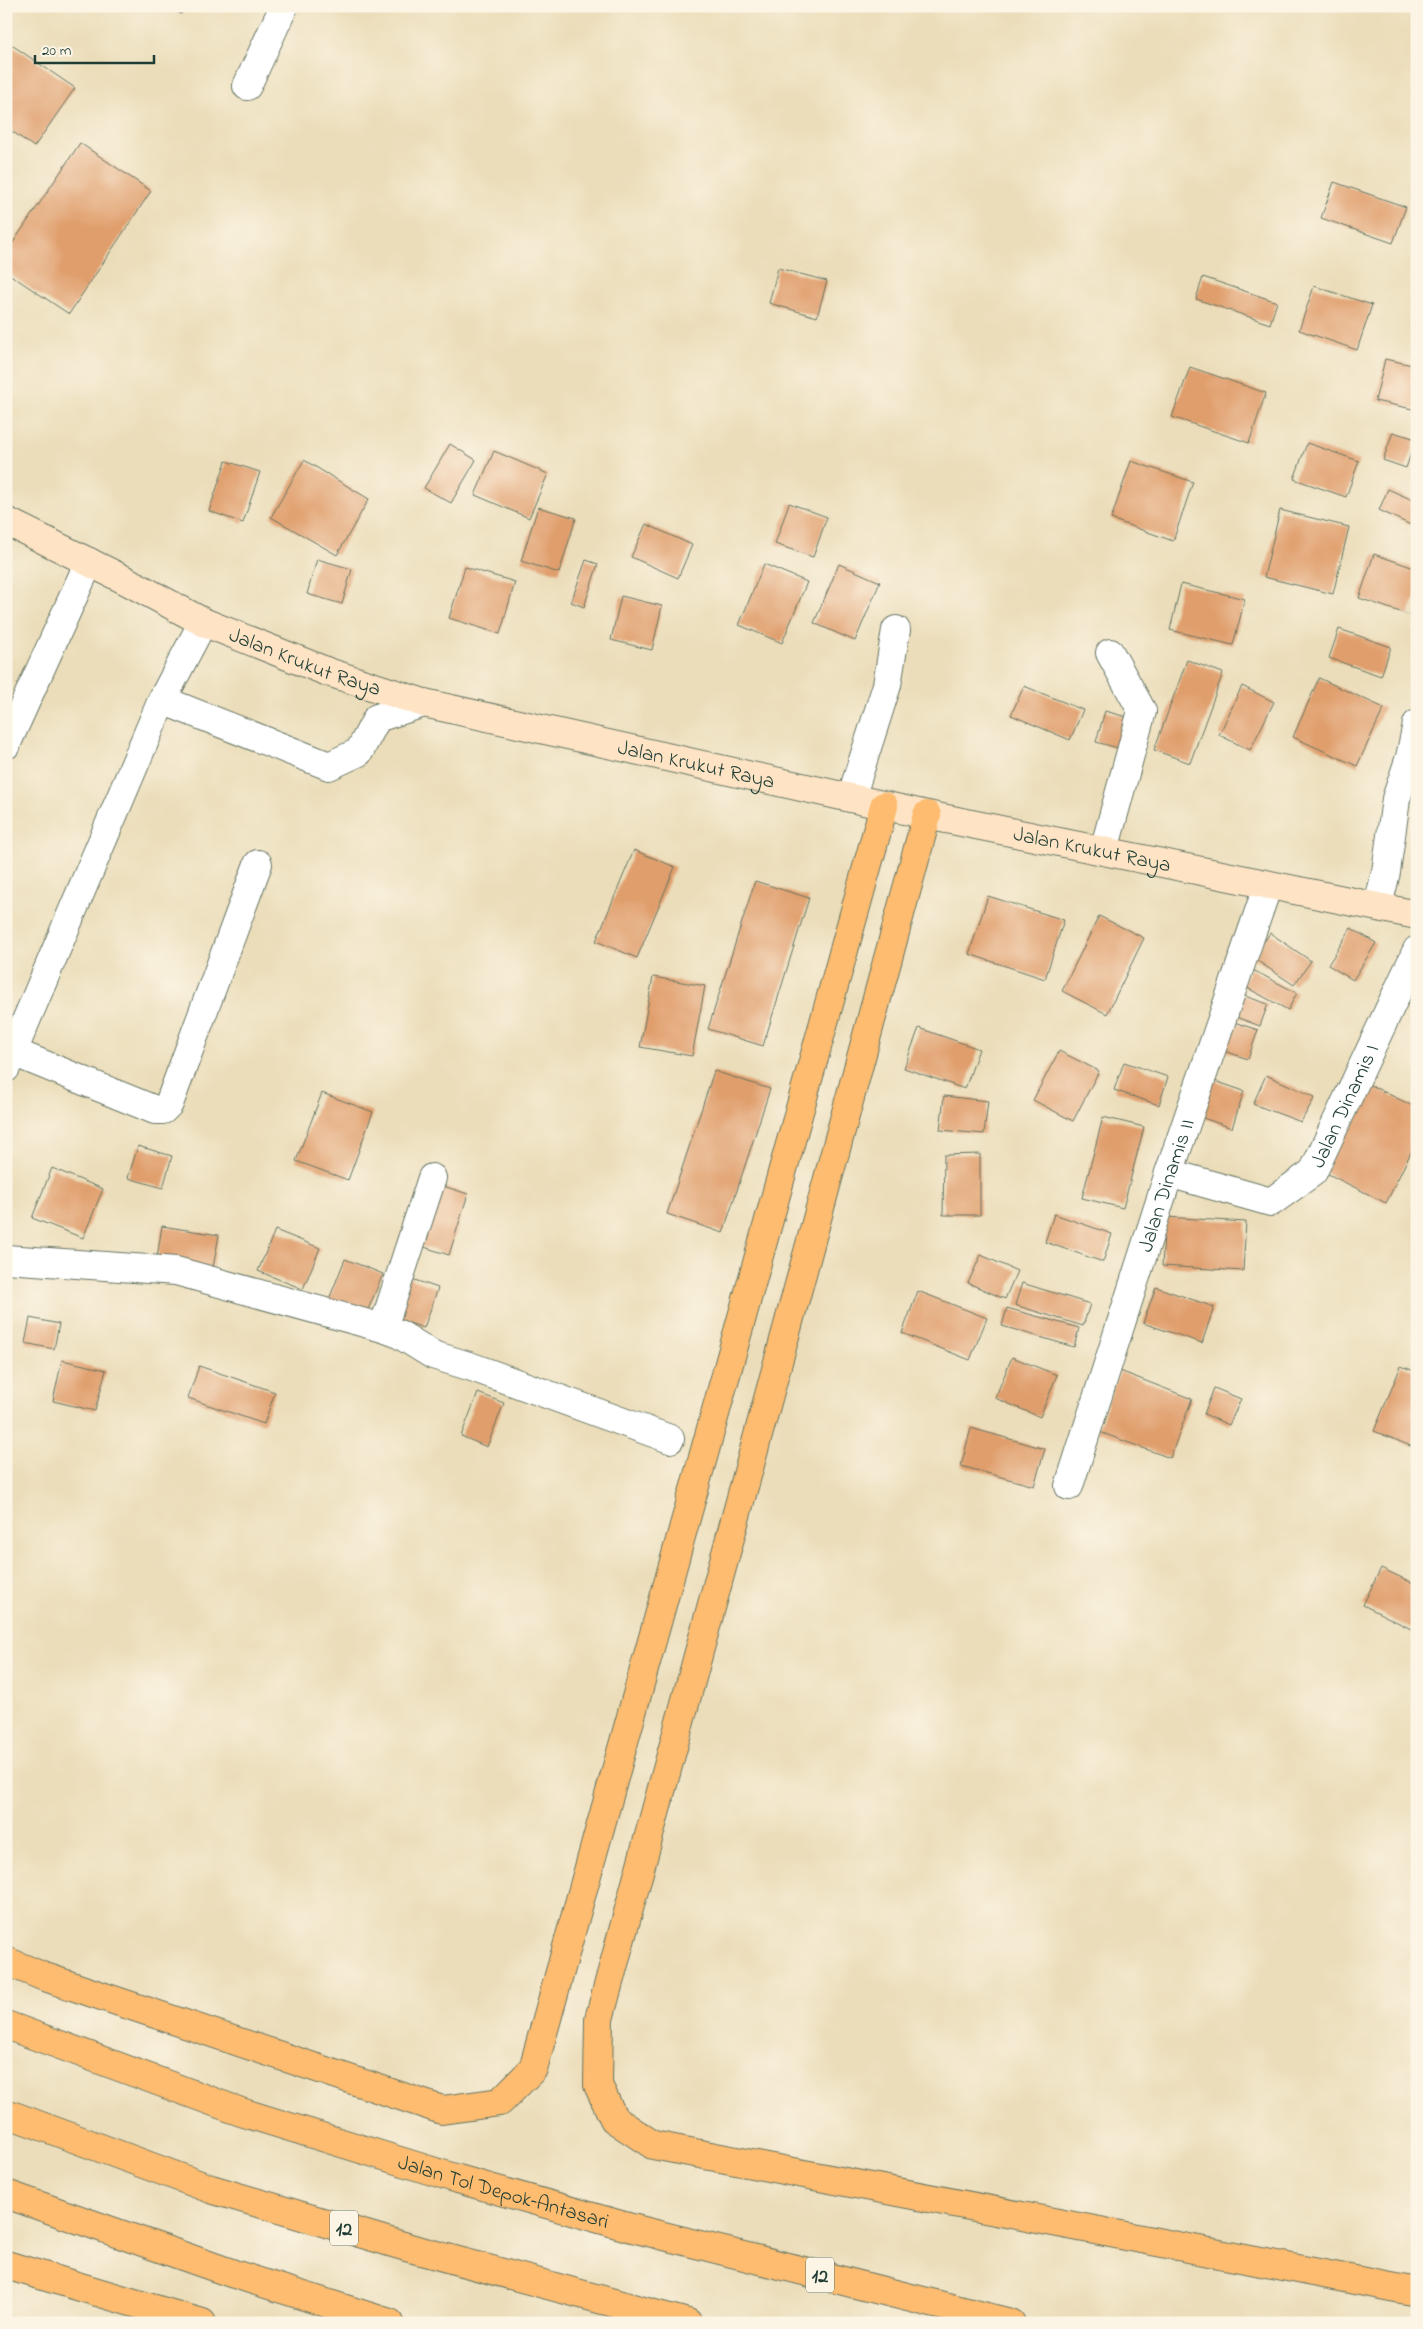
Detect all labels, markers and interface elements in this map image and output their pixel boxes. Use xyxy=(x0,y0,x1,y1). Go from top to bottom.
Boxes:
scale bar xyxy=(35,32,154,64)
text: 20 m xyxy=(42,40,72,62)
street label: Jalan Krukut Raya xyxy=(224,621,384,705)
street label: Jalan Krukut Raya xyxy=(615,734,777,798)
street label: Jalan Krukut Raya xyxy=(1010,820,1173,881)
street label: Jalan Dinamis I xyxy=(1304,1039,1388,1173)
street label: Jalan Dinamis II xyxy=(1132,1115,1204,1256)
street label: Jalan Tol Depok–Antasari xyxy=(394,2148,612,2238)
road number: 12 xyxy=(330,2210,358,2246)
road number: 12 xyxy=(806,2258,834,2292)

